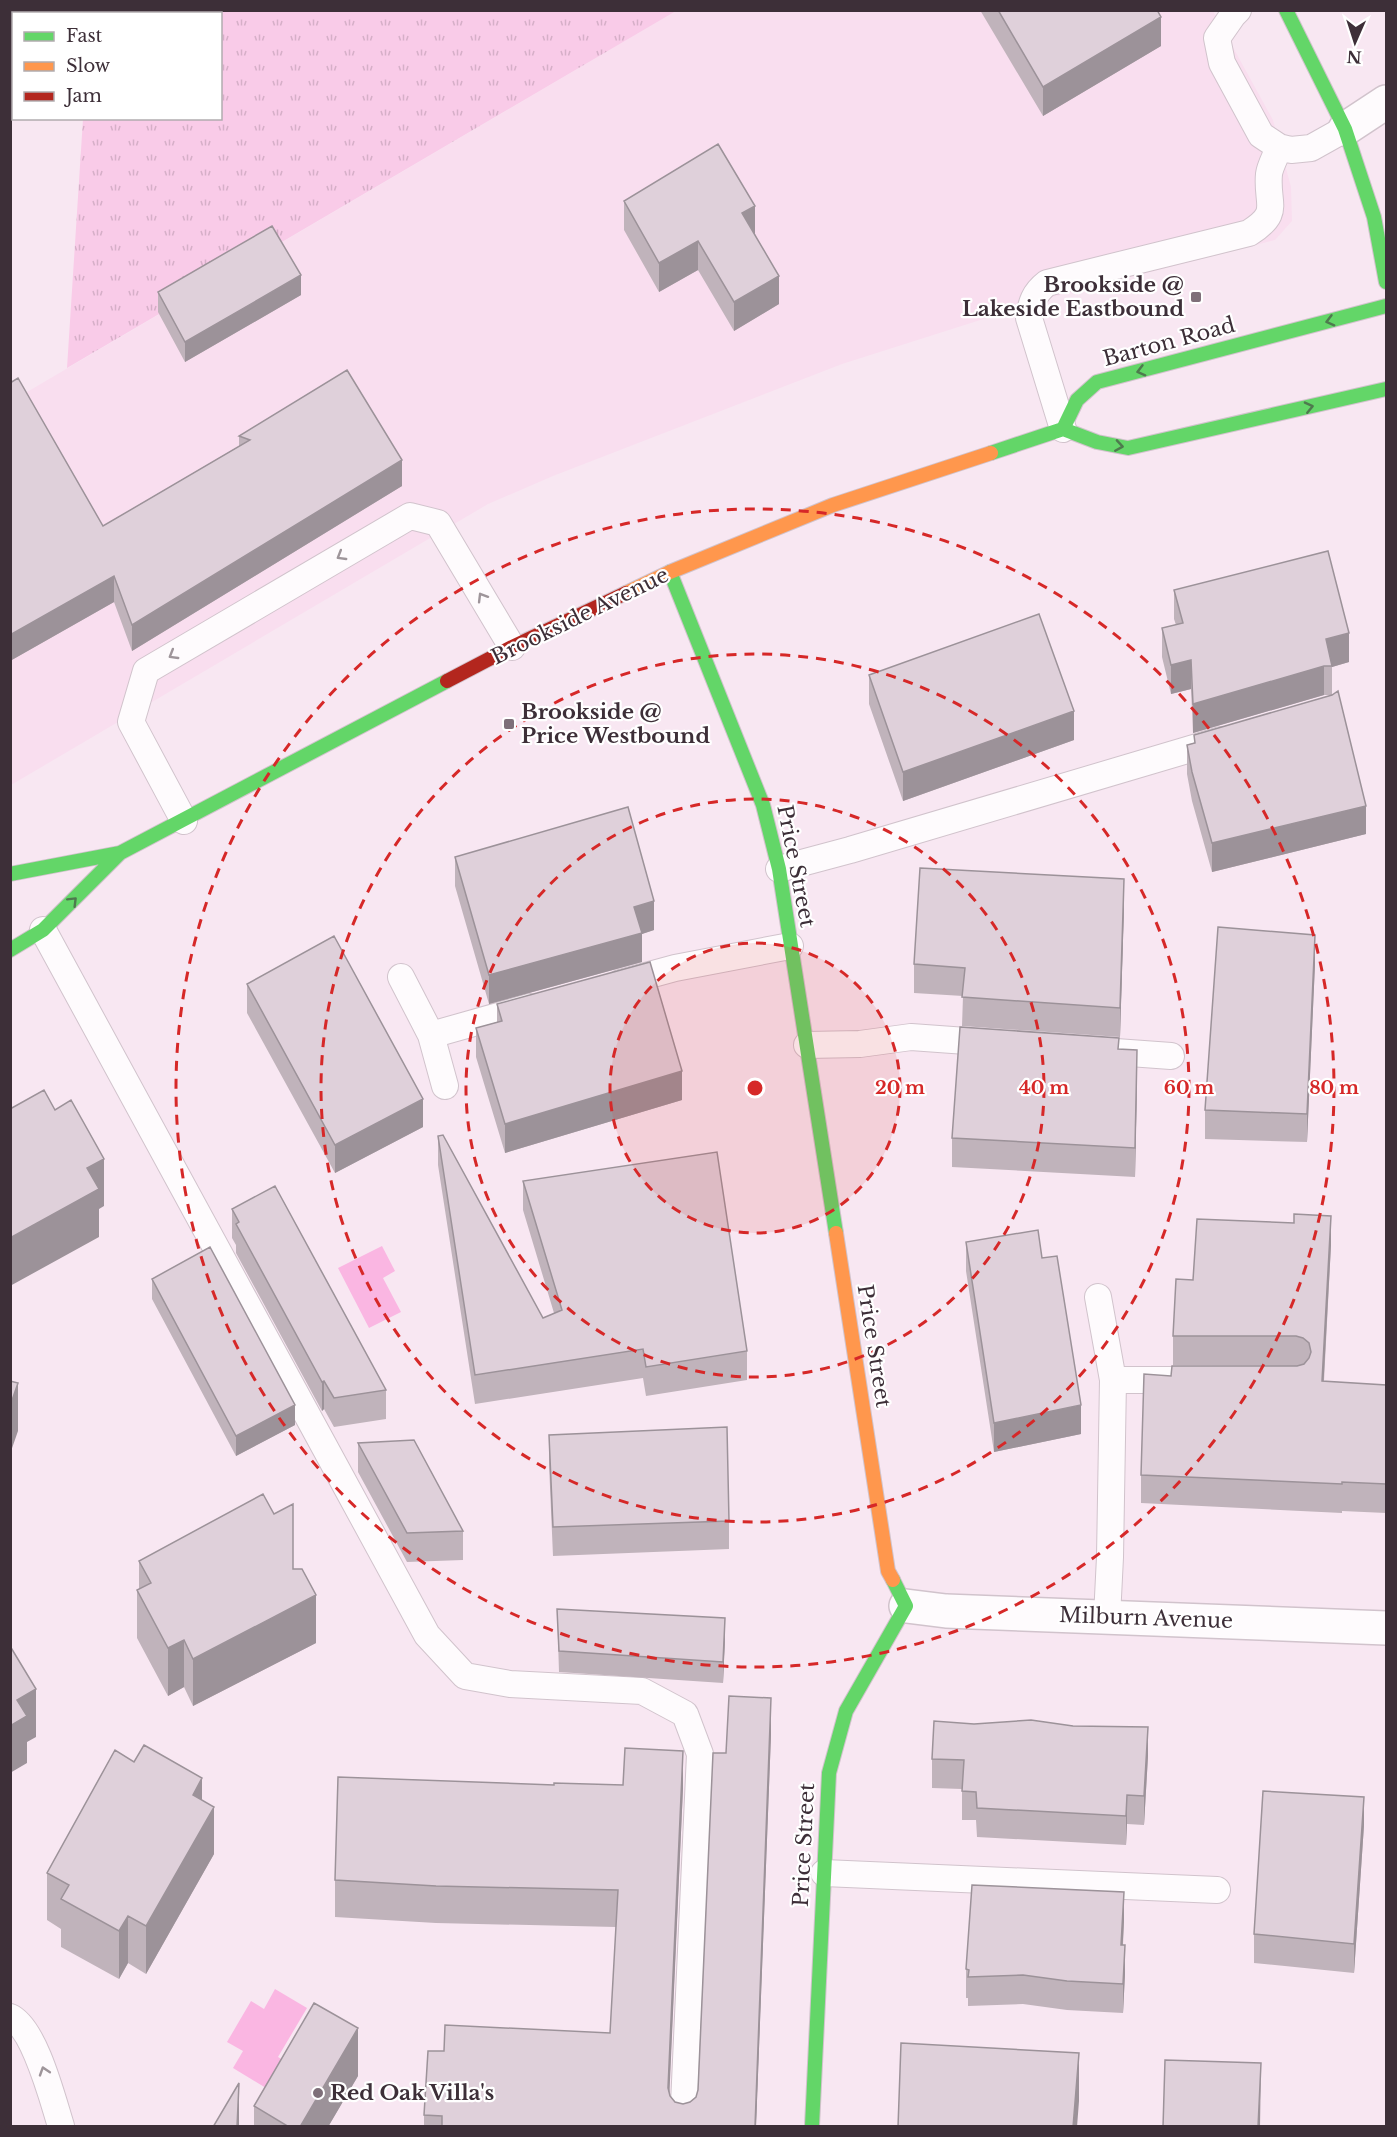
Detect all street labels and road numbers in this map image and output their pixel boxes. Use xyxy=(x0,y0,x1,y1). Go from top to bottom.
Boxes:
street label: Barton Road xyxy=(1100,312,1238,372)
street label: Brookside Avenue xyxy=(487,562,673,670)
street label: Price Street xyxy=(771,803,821,929)
street label: Price Street xyxy=(851,1283,897,1409)
street label: Milburn Avenue xyxy=(1058,1602,1234,1634)
street label: Price Street xyxy=(788,1782,820,1908)

